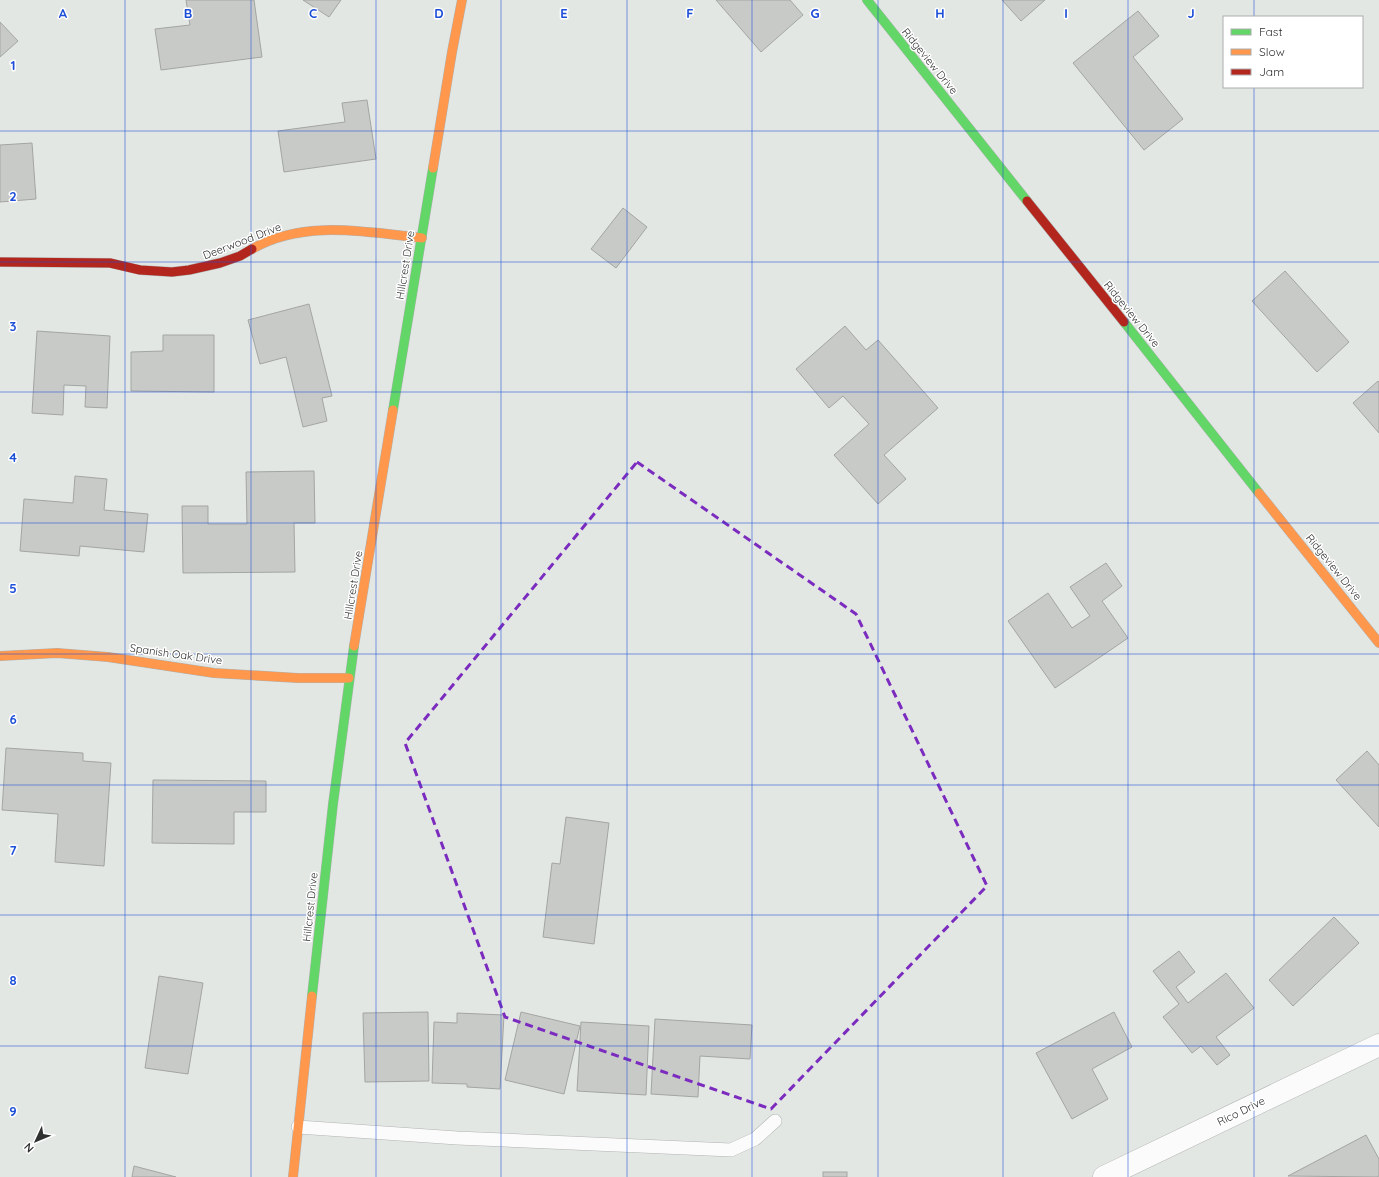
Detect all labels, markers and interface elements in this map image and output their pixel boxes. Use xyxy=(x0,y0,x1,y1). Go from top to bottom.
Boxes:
text: A xyxy=(59,5,68,21)
text: B xyxy=(184,5,192,21)
text: C xyxy=(309,5,317,21)
text: D xyxy=(434,5,444,21)
text: E xyxy=(560,5,568,21)
text: F xyxy=(686,5,694,21)
text: G xyxy=(810,5,820,21)
text: H xyxy=(935,5,945,21)
text: I xyxy=(1064,5,1068,21)
text: J xyxy=(1187,5,1195,21)
legend xyxy=(1223,16,1363,88)
text: Fast xyxy=(1259,24,1283,39)
street label: Ridgeview Drive xyxy=(899,25,961,97)
text: Slow xyxy=(1259,44,1285,59)
text: 1 xyxy=(10,57,16,73)
text: Jam xyxy=(1259,64,1284,79)
text: 2 xyxy=(9,188,17,204)
street label: Deerwood Drive xyxy=(201,220,283,262)
street label: Hillcrest Drive xyxy=(393,230,417,300)
street label: Ridgeview Drive xyxy=(1101,278,1163,350)
text: 3 xyxy=(10,318,17,334)
text: 4 xyxy=(9,449,17,465)
street label: Ridgeview Drive xyxy=(1303,531,1365,603)
street label: Hillcrest Drive xyxy=(341,550,365,620)
text: 5 xyxy=(9,580,17,596)
street label: Spanish Oak Drive xyxy=(129,641,223,667)
text: 6 xyxy=(9,711,17,727)
text: 7 xyxy=(9,842,17,858)
street label: Hillcrest Drive xyxy=(299,872,321,942)
text: 8 xyxy=(9,972,17,988)
street label: Rico Drive xyxy=(1215,1093,1267,1129)
text: 9 xyxy=(9,1103,17,1119)
north arrow xyxy=(16,1121,56,1161)
text: N xyxy=(21,1140,37,1156)

